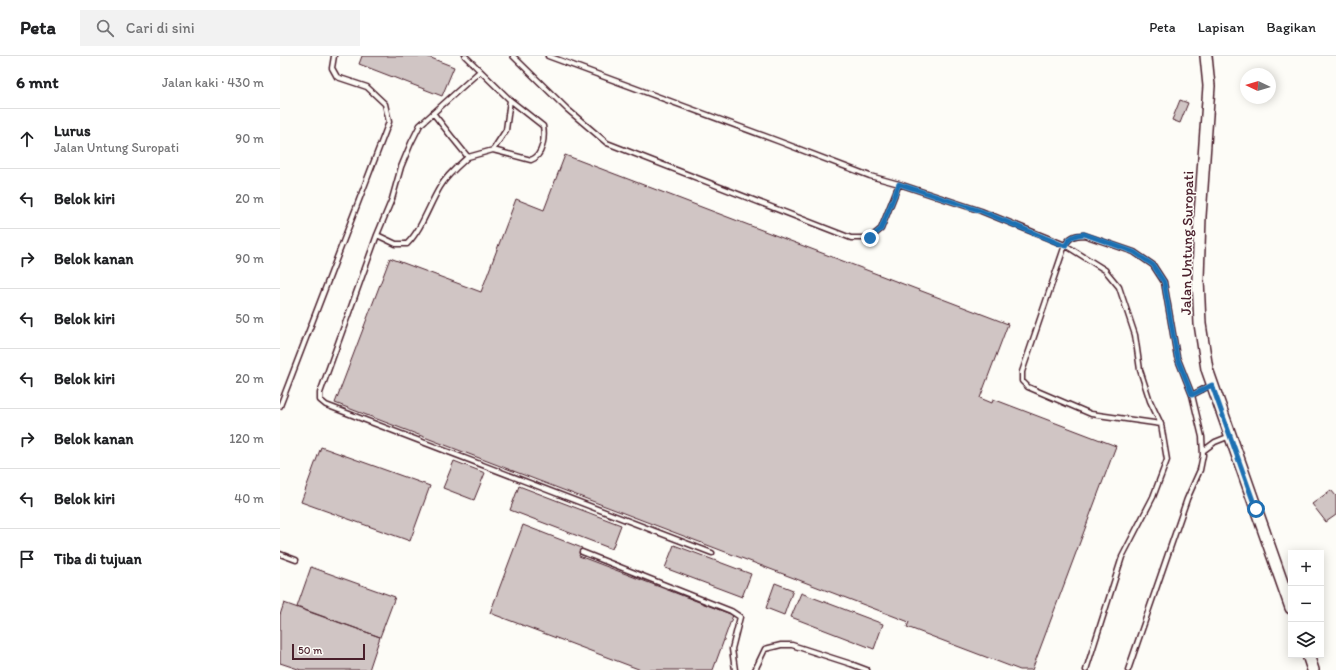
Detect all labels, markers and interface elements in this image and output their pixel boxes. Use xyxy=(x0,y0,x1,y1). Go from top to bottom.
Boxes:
search box xyxy=(80,10,360,46)
text: Peta xyxy=(20,16,56,39)
icon: search xyxy=(94,17,116,39)
text: Cari di sini xyxy=(126,19,195,37)
text: Peta xyxy=(1149,19,1176,36)
text: Lapisan xyxy=(1198,19,1245,36)
text: Bagikan xyxy=(1267,19,1316,36)
north arrow xyxy=(1240,68,1276,104)
text: 6 mnt xyxy=(16,72,59,92)
text: Jalan kaki · 430 m xyxy=(162,75,264,90)
text: Lurus xyxy=(54,122,91,140)
icon: ahead xyxy=(16,128,38,150)
text: 90 m xyxy=(235,131,264,146)
text: Jalan Untung Suropati xyxy=(54,140,179,155)
street label: Jalan Untung Suropati xyxy=(1177,171,1197,315)
icon: left xyxy=(16,188,38,210)
text: Belok kiri xyxy=(54,190,115,208)
text: 20 m xyxy=(235,191,264,206)
route end xyxy=(861,229,879,247)
icon: right xyxy=(16,248,38,270)
text: Belok kanan xyxy=(54,250,134,268)
text: 90 m xyxy=(235,251,264,266)
icon: left xyxy=(16,308,38,330)
text: Belok kiri xyxy=(54,310,115,328)
text: 50 m xyxy=(235,311,264,326)
icon: left xyxy=(16,368,38,390)
text: Belok kiri xyxy=(54,370,115,388)
text: 20 m xyxy=(235,371,264,386)
icon: right xyxy=(16,428,38,450)
text: Belok kanan xyxy=(54,430,134,448)
text: 120 m xyxy=(229,431,264,446)
icon: left xyxy=(16,488,38,510)
text: Belok kiri xyxy=(54,490,115,508)
text: 40 m xyxy=(234,491,264,506)
route start xyxy=(1247,500,1265,518)
icon: arrive xyxy=(16,548,38,570)
text: Tiba di tujuan xyxy=(54,550,142,568)
map controls xyxy=(1288,550,1324,658)
button: + xyxy=(1288,550,1324,586)
button: − xyxy=(1288,586,1324,622)
button: layers xyxy=(1288,622,1324,658)
scale bar xyxy=(292,642,365,661)
text: 50 m xyxy=(298,644,322,657)

